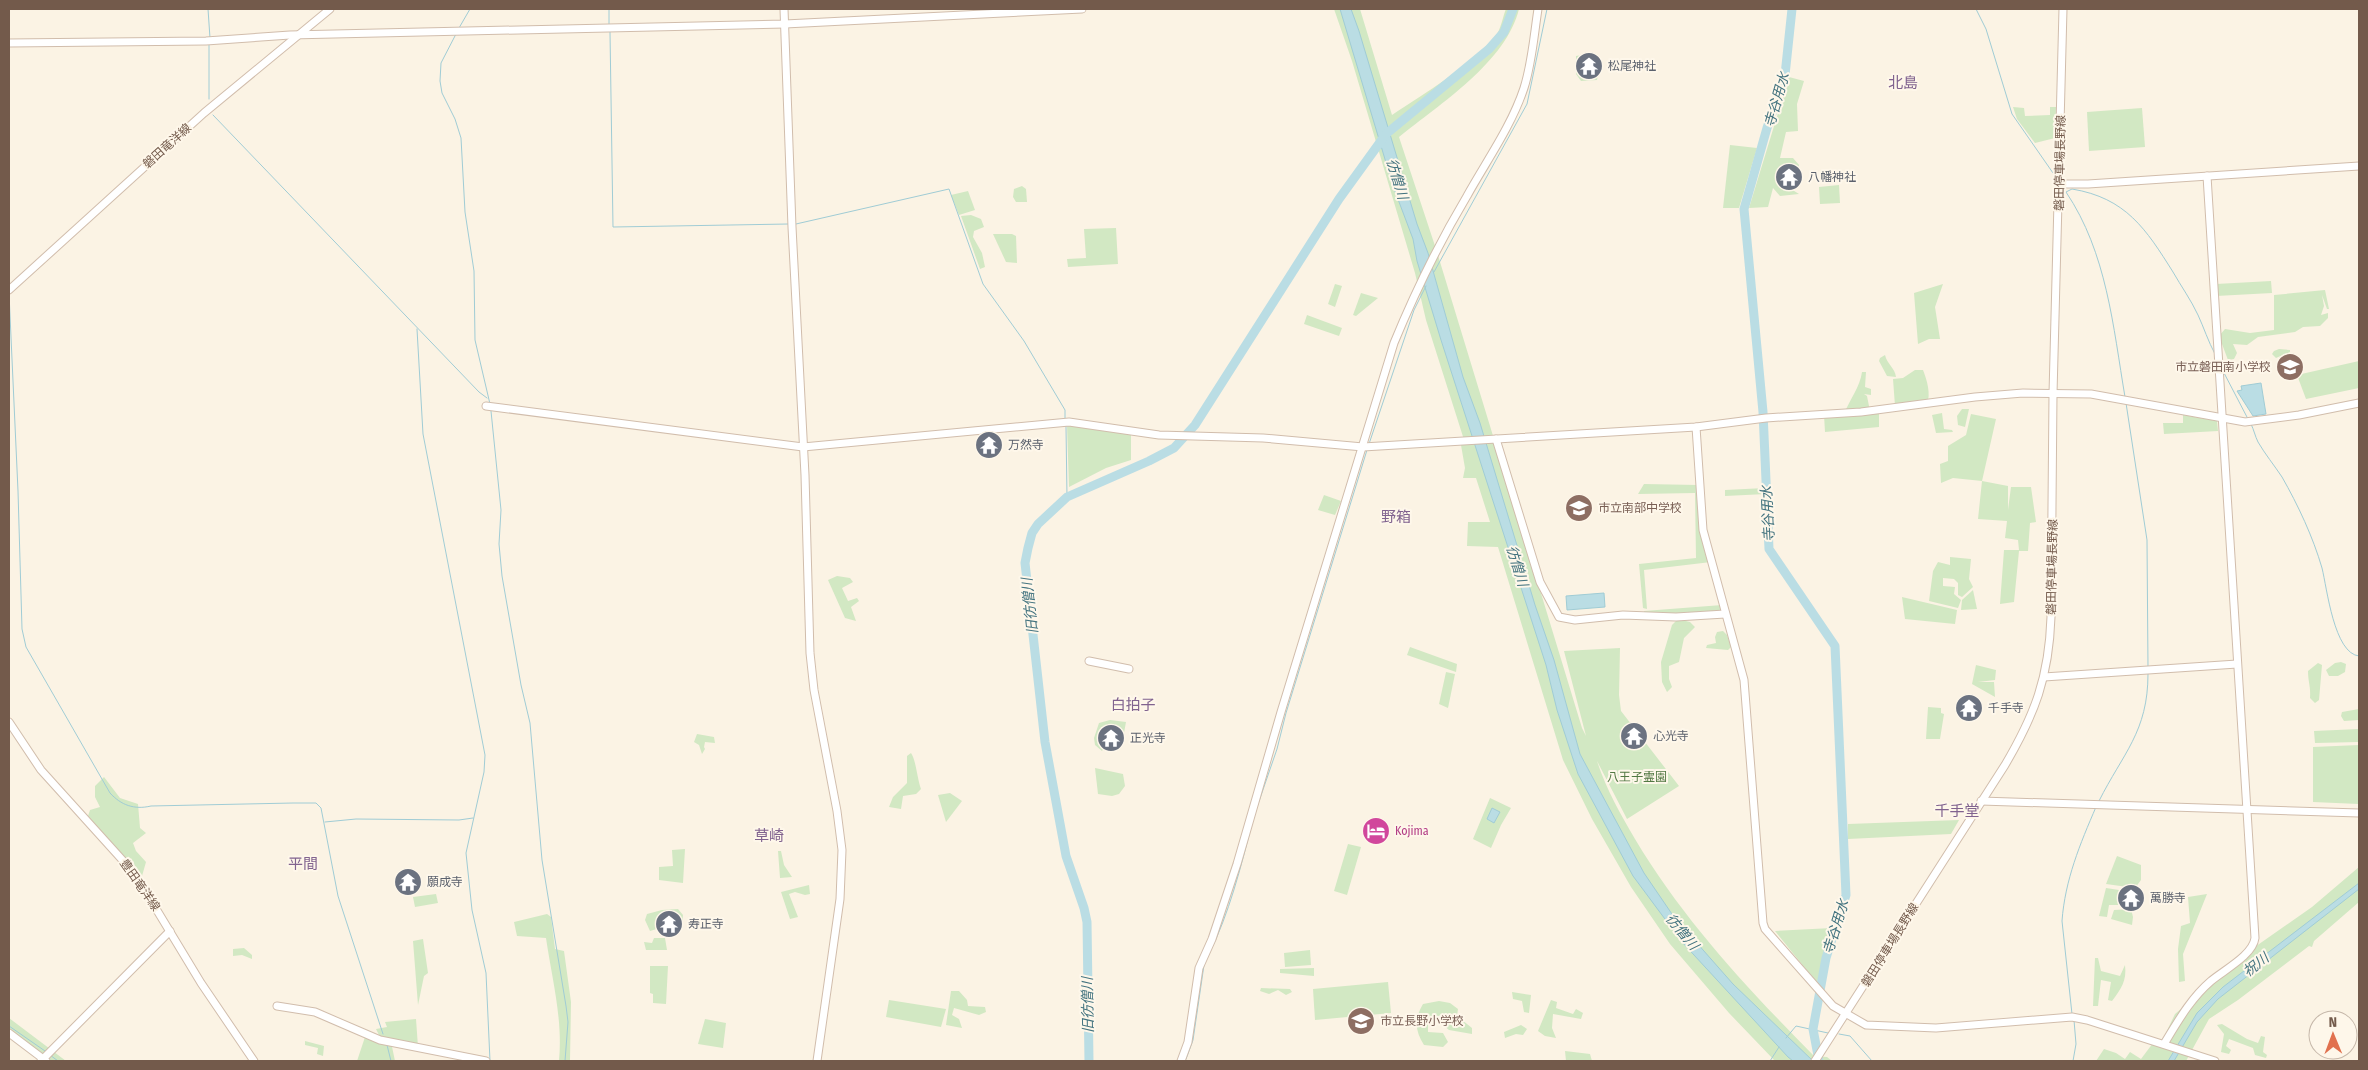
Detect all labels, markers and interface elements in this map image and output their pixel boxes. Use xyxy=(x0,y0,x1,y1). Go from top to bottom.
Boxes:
temple icon: 松尾神社 xyxy=(1574,51,1604,81)
place label: 松尾神社 xyxy=(1608,59,1656,73)
water label: 寺谷用水 xyxy=(1761,69,1793,129)
district label: 北島 xyxy=(1888,74,1918,92)
street label: 磐田停車場長野線 xyxy=(2052,115,2068,211)
street label: 磐田竜洋線 xyxy=(140,121,194,171)
water label: 彷僧川 xyxy=(1383,156,1412,203)
temple icon: 八幡神社 xyxy=(1774,162,1804,192)
place label: 八幡神社 xyxy=(1808,170,1856,184)
school or university icon: 市立磐田南小学校 xyxy=(2275,352,2305,382)
place label: 市立磐田南小学校 xyxy=(2175,360,2271,374)
temple icon: 万然寺 xyxy=(974,430,1004,460)
place label: 万然寺 xyxy=(1008,438,1044,452)
water label: 寺谷用水 xyxy=(1758,484,1778,542)
school or university icon: 市立南部中学校 xyxy=(1564,493,1594,523)
place label: 市立南部中学校 xyxy=(1598,501,1682,515)
district label: 野箱 xyxy=(1381,508,1411,526)
street label: 磐田停車場長野線 xyxy=(2044,519,2060,615)
water label: 彷僧川 xyxy=(1503,543,1532,590)
water label: 旧彷僧川 xyxy=(1018,575,1041,635)
temple icon: 千手寺 xyxy=(1954,693,1984,723)
district label: 白拍子 xyxy=(1110,696,1156,714)
place label: 千手寺 xyxy=(1988,701,2024,715)
temple icon: 心光寺 xyxy=(1619,721,1649,751)
temple icon: 正光寺 xyxy=(1096,723,1126,753)
place label: 心光寺 xyxy=(1653,729,1689,743)
place label: 正光寺 xyxy=(1130,731,1166,745)
park label: 八王子霊園 xyxy=(1607,770,1667,784)
district label: 千手堂 xyxy=(1934,802,1980,820)
hotel icon: Kojima xyxy=(1361,816,1391,846)
place label: Kojima xyxy=(1395,824,1429,838)
district label: 草崎 xyxy=(754,827,784,845)
district label: 平間 xyxy=(288,855,318,873)
street label: 豊田竜洋線 xyxy=(117,856,163,914)
temple icon: 願成寺 xyxy=(393,867,423,897)
place label: 願成寺 xyxy=(427,875,463,889)
temple icon: 萬勝寺 xyxy=(2116,883,2146,913)
place label: 萬勝寺 xyxy=(2150,891,2186,905)
water label: 寺谷用水 xyxy=(1820,896,1853,956)
street label: 磐田停車場長野線 xyxy=(1859,901,1921,989)
temple icon: 寿正寺 xyxy=(654,909,684,939)
water label: 彷僧川 xyxy=(1662,910,1703,955)
place label: 寿正寺 xyxy=(688,917,724,931)
water label: 祝川 xyxy=(2240,948,2274,980)
water label: 旧彷僧川 xyxy=(1079,975,1097,1033)
school or university icon: 市立長野小学校 xyxy=(1346,1006,1376,1036)
north arrow xyxy=(2308,1010,2358,1060)
place label: 市立長野小学校 xyxy=(1380,1014,1464,1028)
text: N xyxy=(2328,1014,2337,1031)

